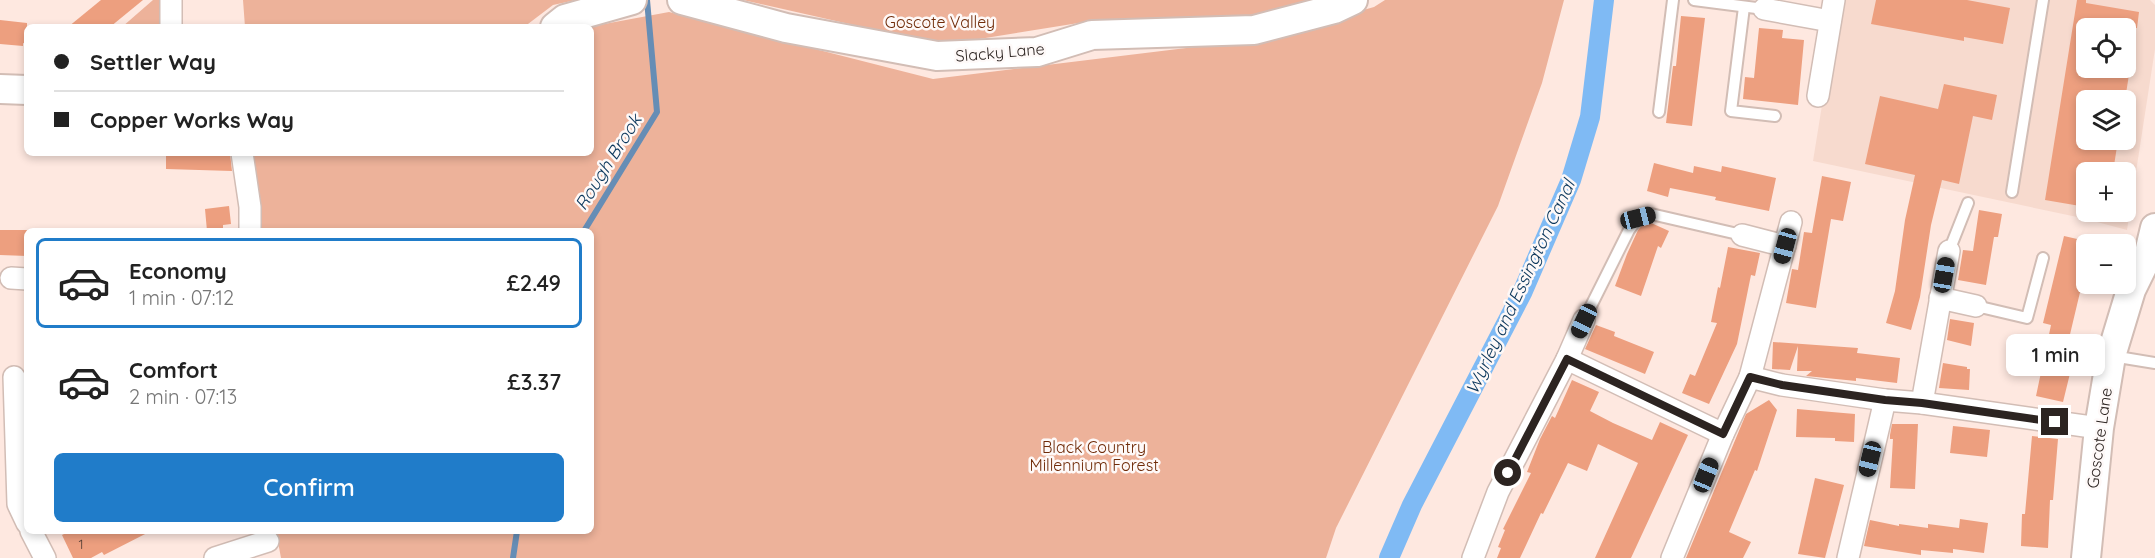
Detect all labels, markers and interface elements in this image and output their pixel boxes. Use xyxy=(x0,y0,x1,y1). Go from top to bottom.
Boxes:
park label: Goscote Valley xyxy=(885,12,995,32)
map controls xyxy=(2076,18,2136,294)
button: locate xyxy=(2076,18,2136,78)
street label: Slacky Lane xyxy=(955,38,1045,66)
text: Settler Way xyxy=(90,48,216,76)
button: layers xyxy=(2076,90,2136,150)
text: Copper Works Way xyxy=(90,106,294,134)
water label: Rough Brook xyxy=(569,109,647,214)
button: + xyxy=(2076,162,2136,222)
water label: Wyrley and Essington Canal xyxy=(1460,175,1581,398)
car xyxy=(1618,205,1658,231)
car xyxy=(1772,226,1798,266)
button: − xyxy=(2076,234,2136,294)
icon: car xyxy=(57,256,111,310)
car xyxy=(1932,256,1956,294)
text: Economy xyxy=(129,257,227,285)
text: £2.49 xyxy=(506,269,561,297)
text: 1 min · 07:12 xyxy=(129,285,234,310)
car xyxy=(1568,301,1600,341)
callout: 1 min xyxy=(2006,335,2104,377)
text: 1 min xyxy=(2032,342,2079,367)
icon: car xyxy=(57,355,111,409)
text: Comfort xyxy=(129,356,218,384)
text: £3.37 xyxy=(507,368,561,396)
text: 2 min · 07:13 xyxy=(129,384,237,409)
street label: Goscote Lane xyxy=(2082,386,2116,490)
route end xyxy=(2041,408,2068,435)
park label: Black Country Millennium Forest xyxy=(1029,437,1159,475)
car xyxy=(1857,439,1883,479)
button: Confirm xyxy=(54,453,564,522)
car xyxy=(1691,455,1721,495)
route start xyxy=(1494,459,1521,486)
house number: 1 xyxy=(78,535,84,553)

